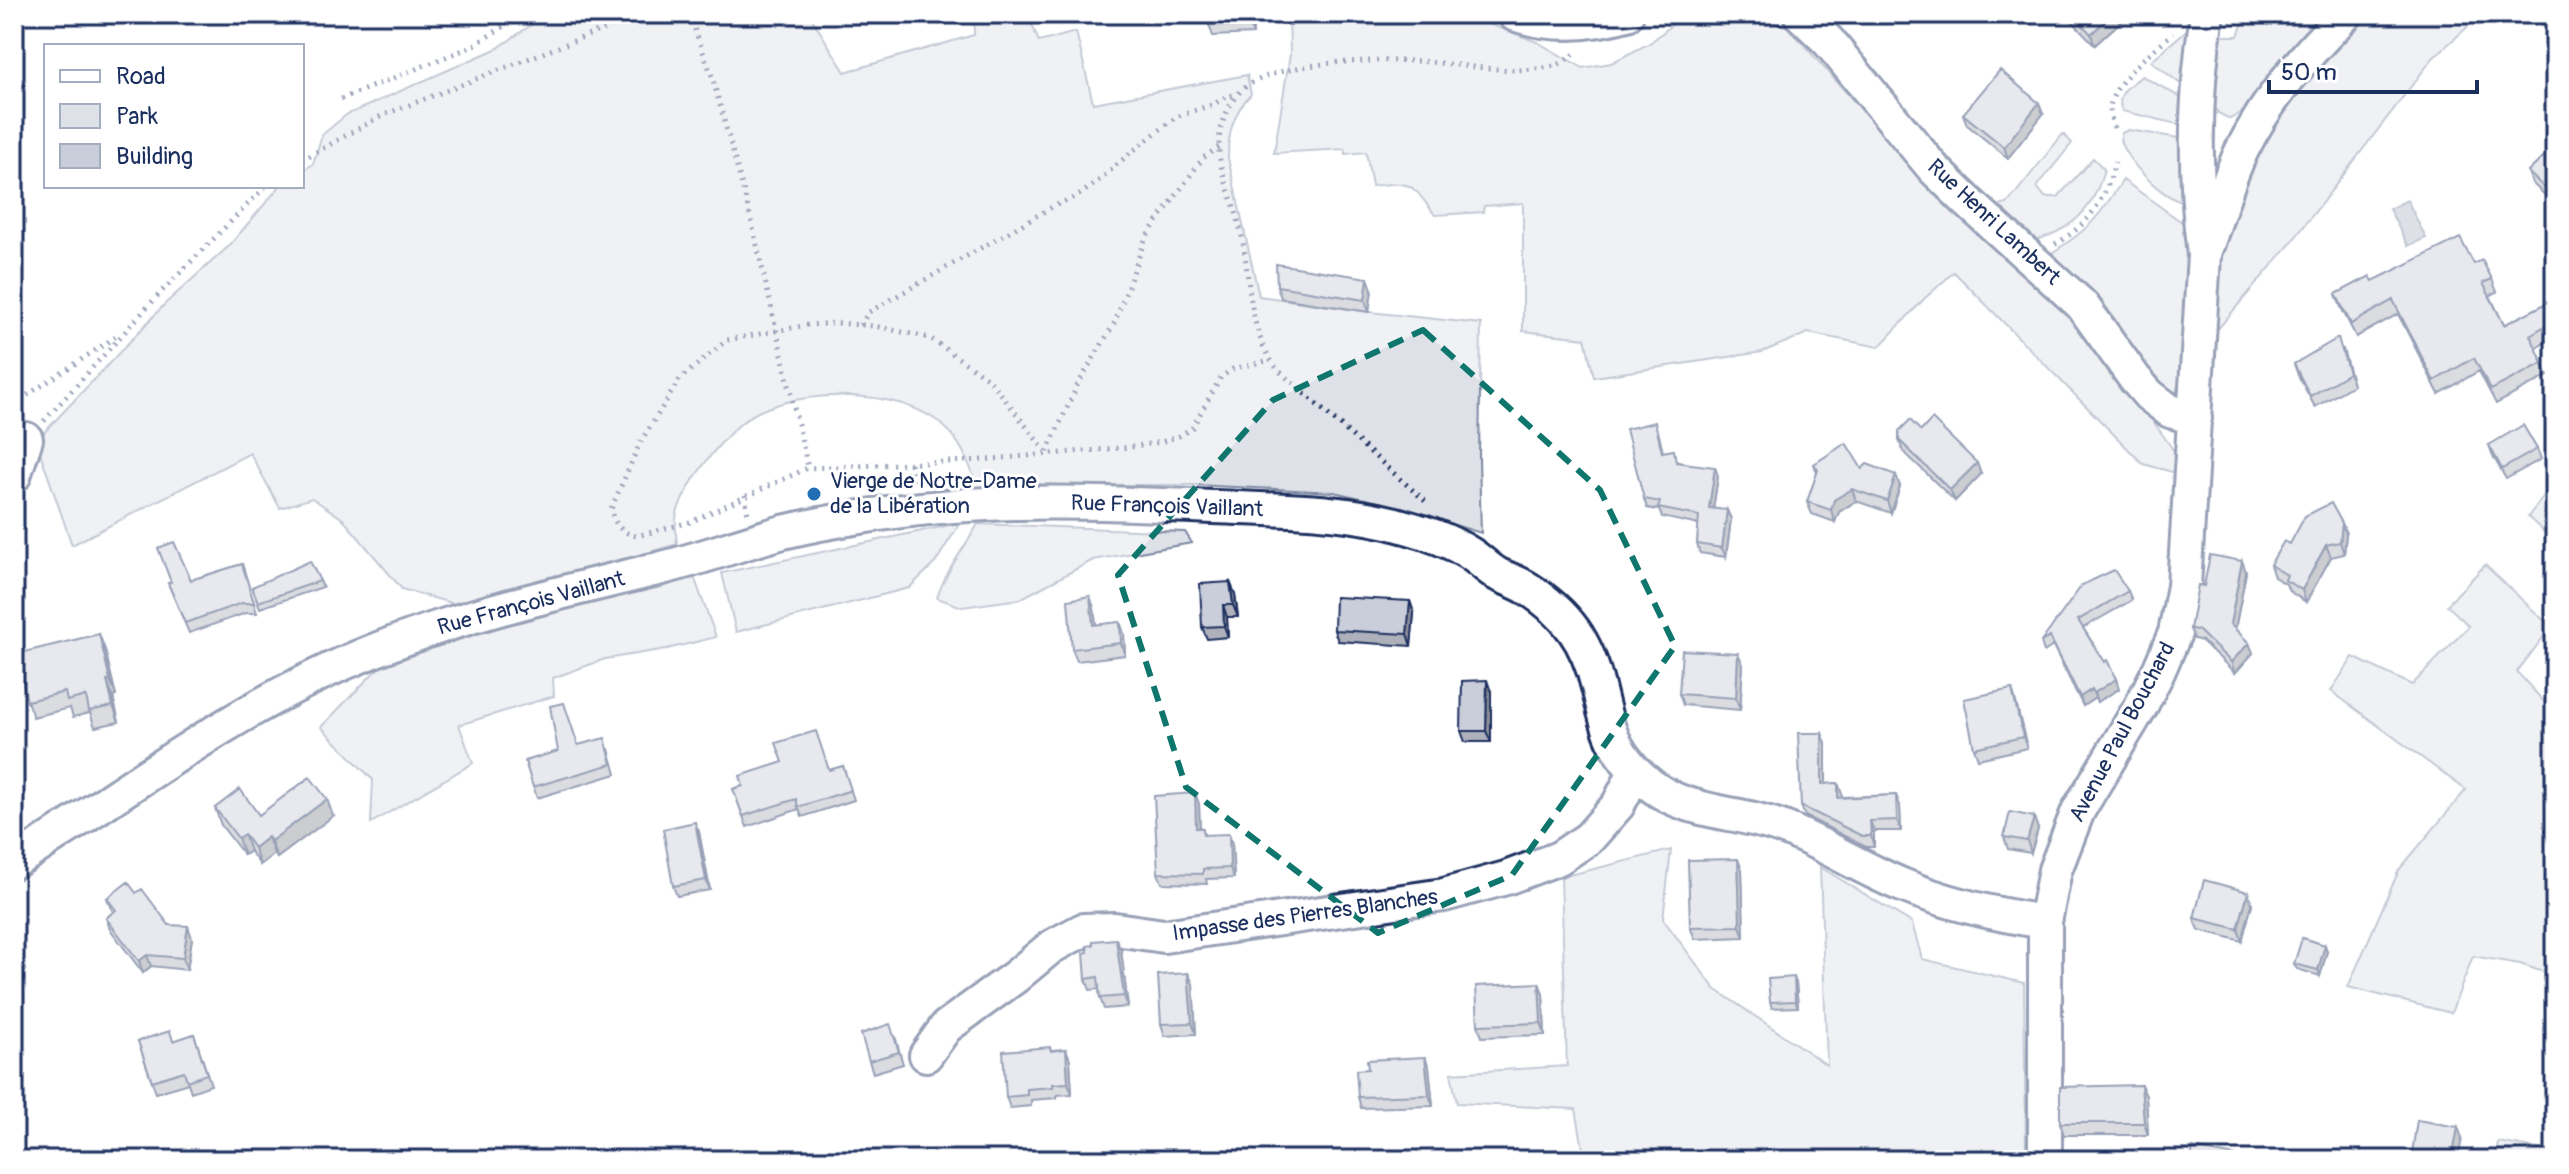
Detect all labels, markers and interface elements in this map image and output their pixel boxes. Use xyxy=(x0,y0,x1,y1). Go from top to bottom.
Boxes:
legend xyxy=(44,44,304,188)
scale bar xyxy=(2269,44,2477,94)
text: 50 m xyxy=(2281,58,2337,87)
text: Road xyxy=(116,62,166,91)
text: Park xyxy=(116,102,158,131)
text: Building xyxy=(116,142,193,171)
street label: Rue Henri Lambert xyxy=(1921,153,2067,291)
place label: Vierge de Notre-Dame de la Libération xyxy=(830,467,1037,520)
marker: Vierge de Notre-Dame de la Libération xyxy=(805,485,823,503)
street label: Rue François Vaillant xyxy=(1070,489,1264,523)
street label: Rue François Vaillant xyxy=(434,565,628,641)
street label: Avenue Paul Bouchard xyxy=(2063,637,2181,827)
street label: Impasse des Pierres Blanches xyxy=(1171,882,1440,947)

